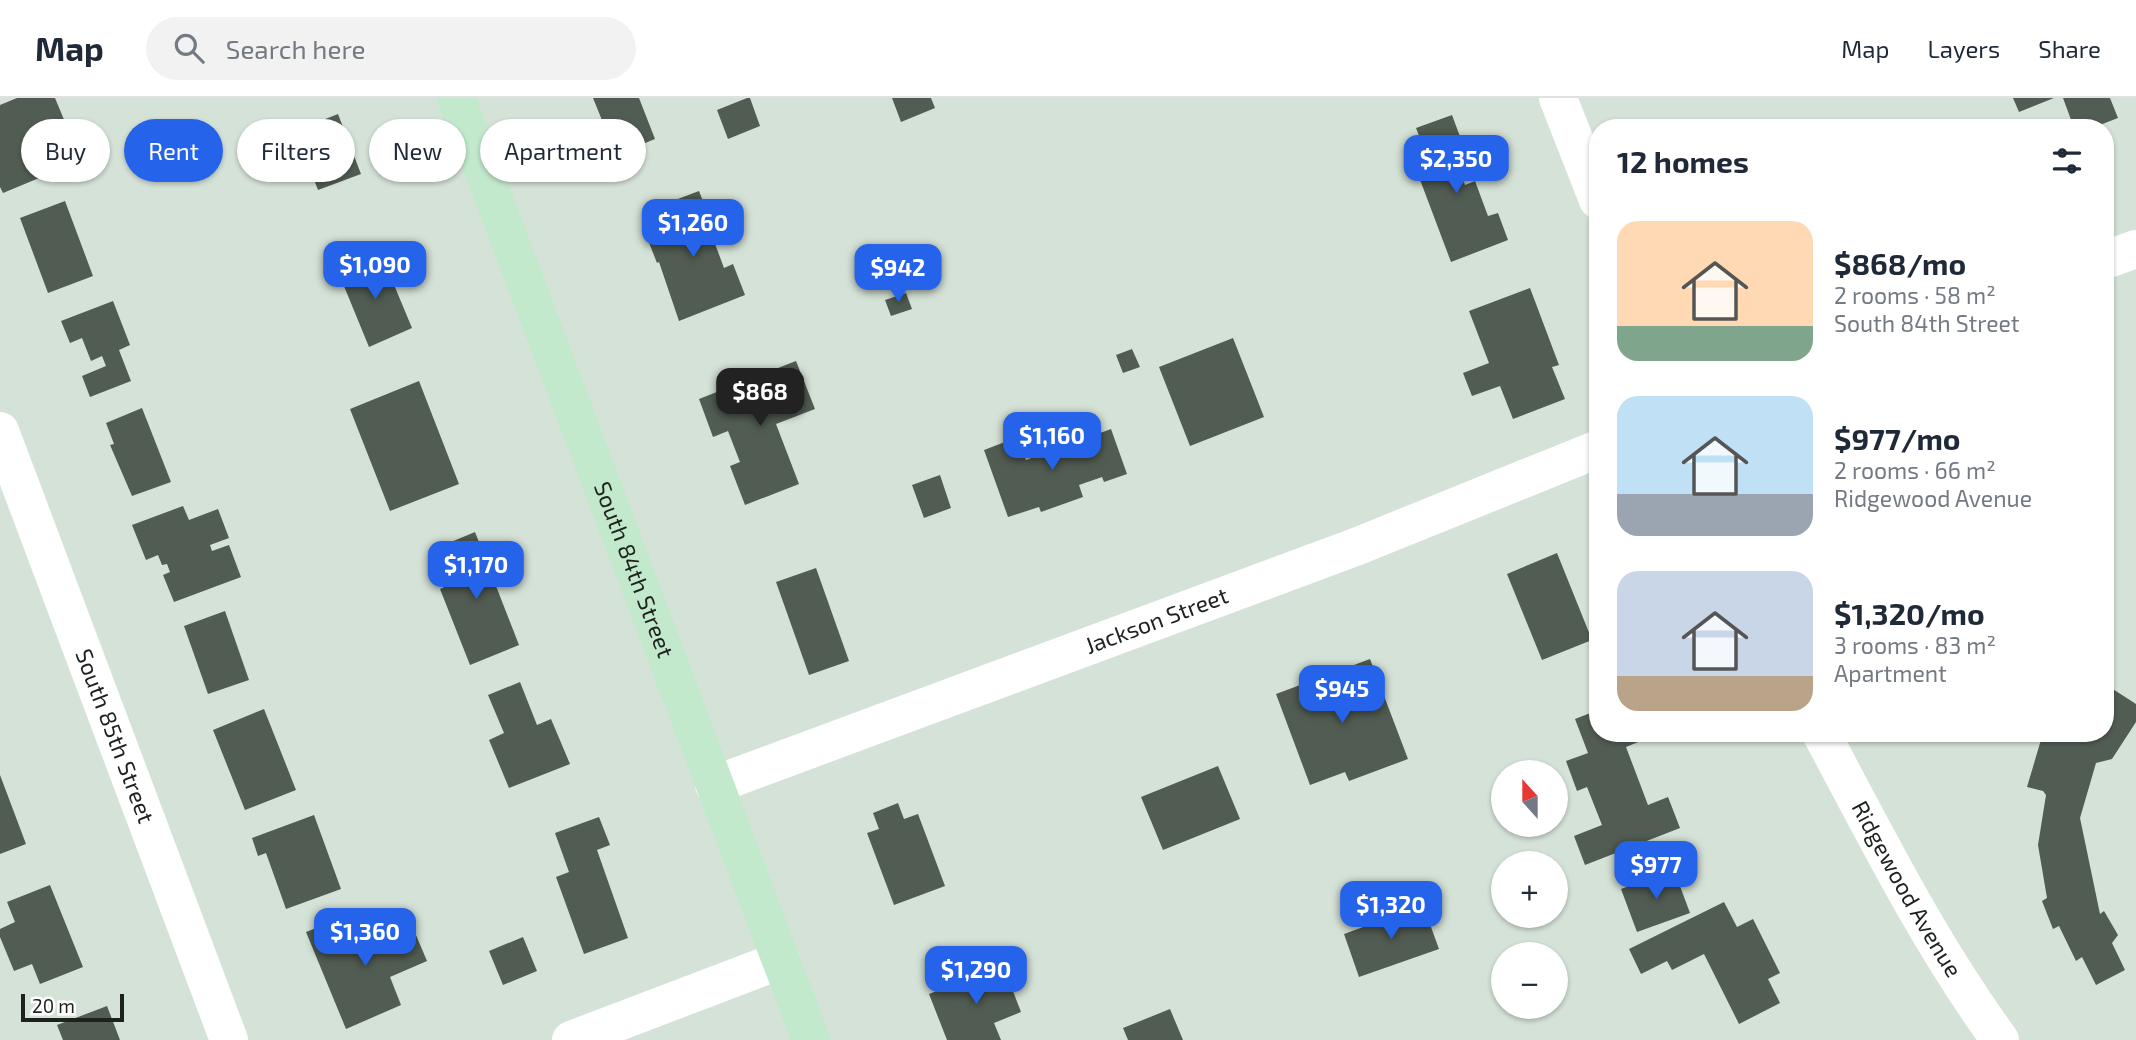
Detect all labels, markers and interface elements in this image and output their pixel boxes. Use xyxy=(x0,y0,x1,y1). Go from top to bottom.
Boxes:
search box xyxy=(146,17,636,80)
text: Map xyxy=(35,28,104,68)
icon: search xyxy=(170,29,208,67)
text: Search here xyxy=(226,33,365,64)
text: Map xyxy=(1841,34,1889,63)
text: Layers xyxy=(1927,34,2000,63)
text: Share xyxy=(2038,34,2101,63)
chip: Buy xyxy=(21,119,110,182)
chip: Rent xyxy=(124,119,223,182)
chip: Filters xyxy=(237,119,355,182)
chip: New xyxy=(369,119,466,182)
chip: Apartment xyxy=(480,119,646,182)
pin: $2,350 xyxy=(1399,136,1513,195)
icon: filters xyxy=(2048,142,2086,180)
text: 12 homes xyxy=(1617,143,1749,179)
text: $2,350 xyxy=(1420,144,1492,172)
pin: $1,260 xyxy=(636,200,750,259)
text: $1,260 xyxy=(658,208,728,236)
pin: $1,090 xyxy=(318,242,432,301)
pin: $942 xyxy=(857,244,939,304)
text: $868/mo xyxy=(1834,245,1966,281)
icon: home xyxy=(1673,249,1757,333)
text: $1,090 xyxy=(339,250,411,278)
text: $942 xyxy=(871,253,925,281)
text: 2 rooms · 58 m² xyxy=(1834,281,1996,309)
text: South 84th Street xyxy=(1834,309,2020,337)
pin: $868 xyxy=(719,368,801,428)
text: $868 xyxy=(732,377,788,405)
pin: $1,160 xyxy=(995,412,1109,472)
text: $977/mo xyxy=(1834,420,1961,456)
text: $1,160 xyxy=(1019,421,1085,449)
icon: home xyxy=(1673,424,1757,508)
text: 2 rooms · 66 m² xyxy=(1834,456,1996,484)
street label: South 84th Street xyxy=(589,477,681,661)
text: Ridgewood Avenue xyxy=(1834,484,2032,512)
pin: $1,170 xyxy=(419,542,533,601)
text: $1,170 xyxy=(444,550,508,578)
street label: Jackson Street xyxy=(1081,580,1232,659)
text: $1,320/mo xyxy=(1834,595,1985,631)
icon: home xyxy=(1673,599,1757,683)
text: 3 rooms · 83 m² xyxy=(1834,631,1996,659)
street label: South 85th Street xyxy=(70,645,161,827)
text: Apartment xyxy=(1834,659,1947,687)
pin: $945 xyxy=(1301,666,1383,725)
text: $945 xyxy=(1315,674,1369,702)
north arrow xyxy=(1491,760,1568,836)
map controls xyxy=(1491,760,1568,1019)
street label: Ridgewood Avenue xyxy=(1846,796,1969,982)
pin: $977 xyxy=(1615,842,1697,901)
text: $977 xyxy=(1630,850,1682,878)
button: + xyxy=(1491,851,1568,928)
pin: $1,320 xyxy=(1334,882,1448,941)
text: $1,320 xyxy=(1356,890,1426,918)
pin: $1,360 xyxy=(308,908,422,968)
text: $1,360 xyxy=(330,917,400,945)
button: − xyxy=(1491,942,1568,1019)
pin: $1,290 xyxy=(919,946,1033,1006)
text: $1,290 xyxy=(941,955,1011,983)
scale bar xyxy=(21,991,124,1023)
text: 20 m xyxy=(32,994,75,1017)

